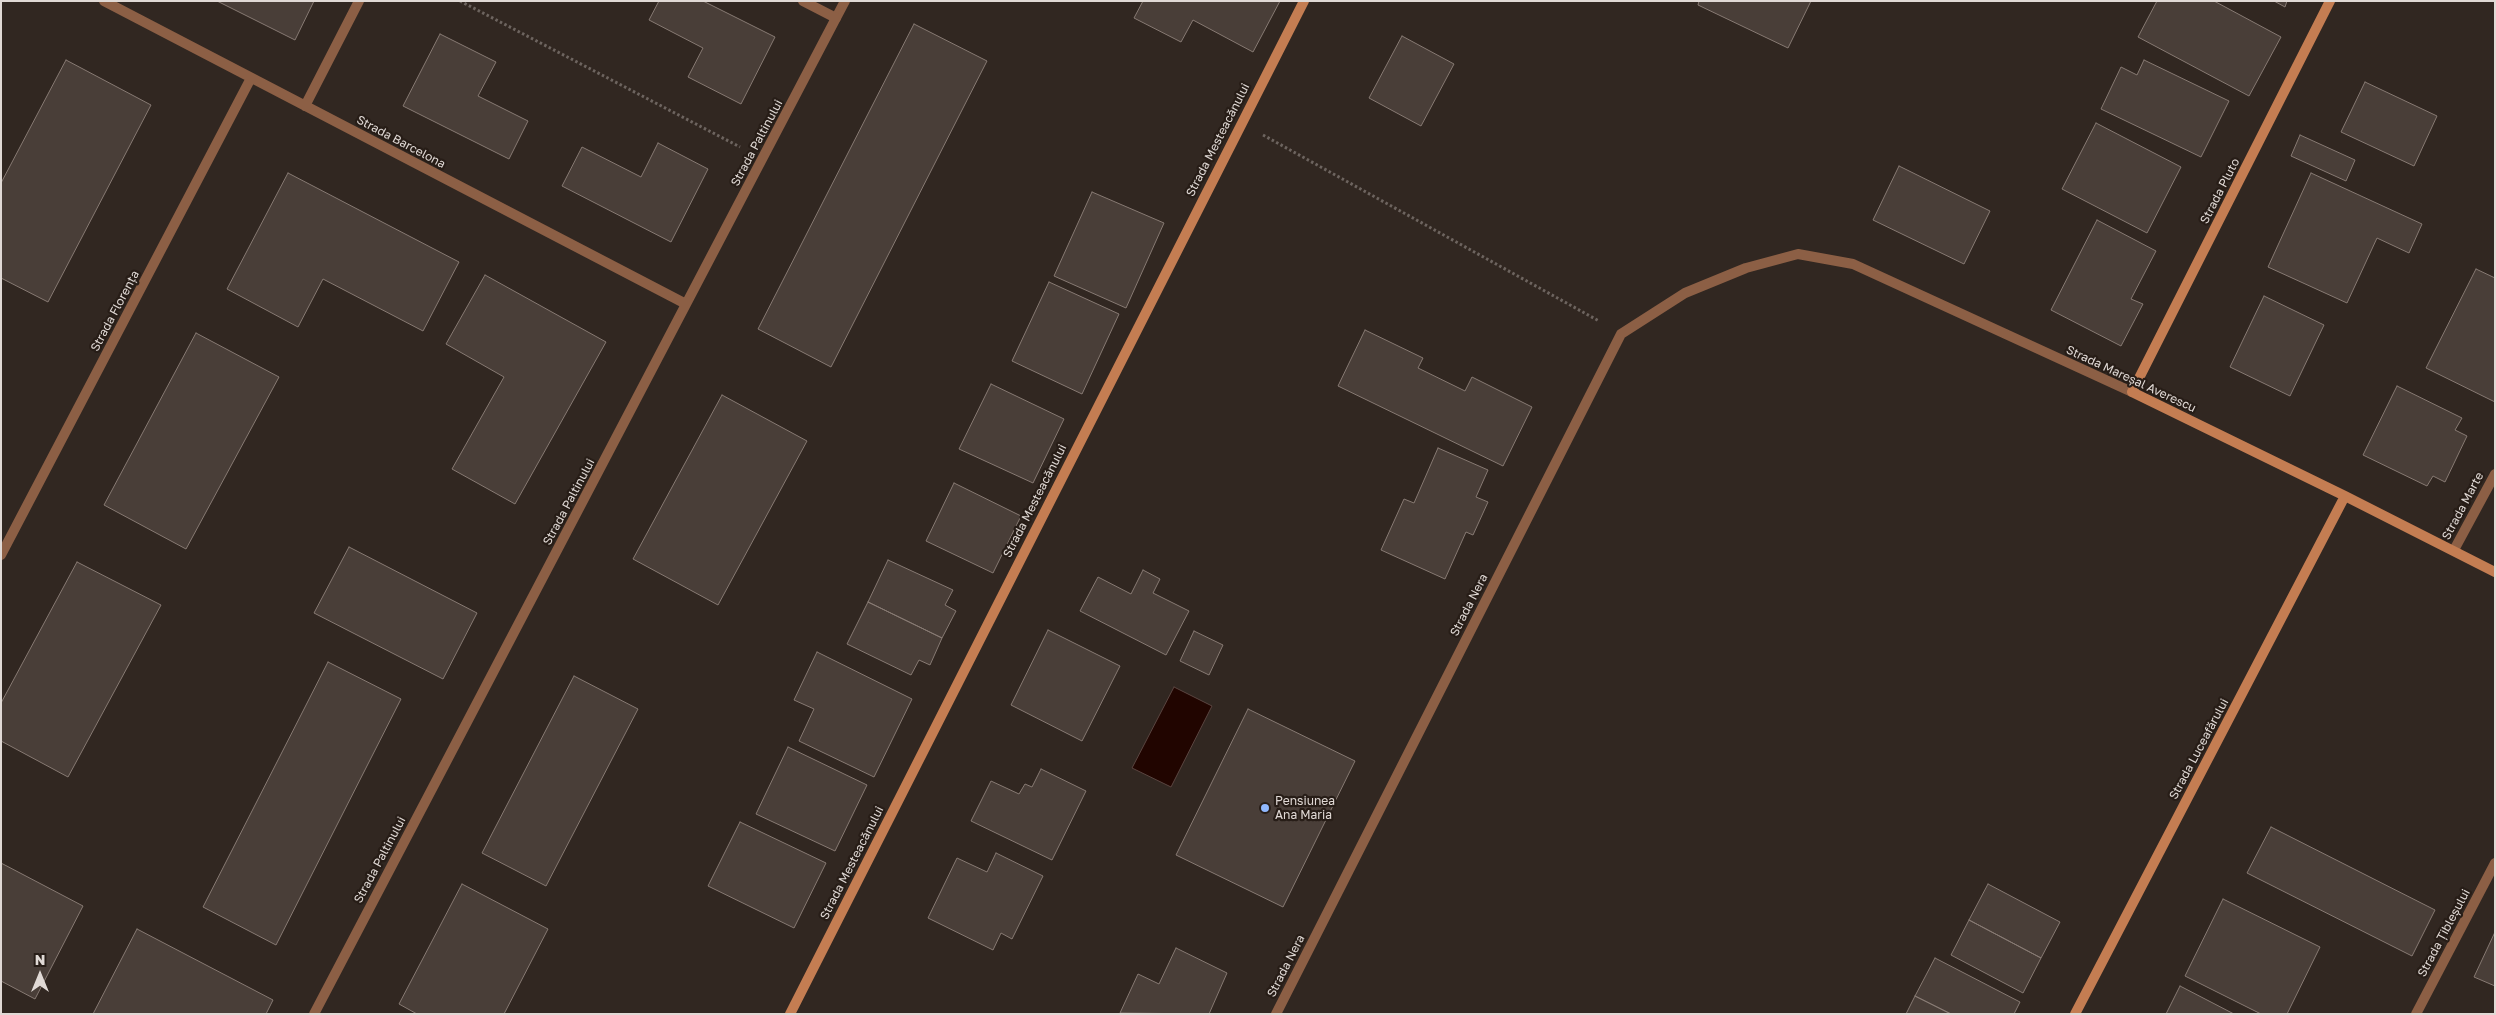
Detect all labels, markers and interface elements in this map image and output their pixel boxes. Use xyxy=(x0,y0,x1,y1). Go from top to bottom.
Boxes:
street label: Strada Mesteacănului xyxy=(1183,81,1253,199)
street label: Strada Paltinului xyxy=(728,97,786,189)
street label: Strada Barcelona xyxy=(354,112,448,172)
street label: Strada Pluto xyxy=(2197,156,2243,226)
street label: Strada Florența xyxy=(88,268,142,354)
street label: Strada Mareșal Averescu xyxy=(2064,343,2198,415)
street label: Strada Mesteacănului xyxy=(1000,442,1070,560)
street label: Strada Paltinului xyxy=(540,456,598,548)
street label: Strada Marte xyxy=(2439,470,2487,542)
street label: Strada Nera xyxy=(1447,571,1491,639)
street label: Strada Luceafărului xyxy=(2166,696,2232,802)
place label: Pensiunea Ana Maria xyxy=(1275,794,1335,822)
marker: Pensiunea Ana Maria xyxy=(1259,802,1271,814)
street label: Strada Mesteacănului xyxy=(817,804,887,922)
street label: Strada Paltinului xyxy=(351,814,409,906)
street label: Strada Țibleșului xyxy=(2415,887,2473,979)
street label: Strada Nera xyxy=(1264,932,1308,1000)
north arrow xyxy=(15,950,65,1000)
text: N xyxy=(35,951,45,968)

